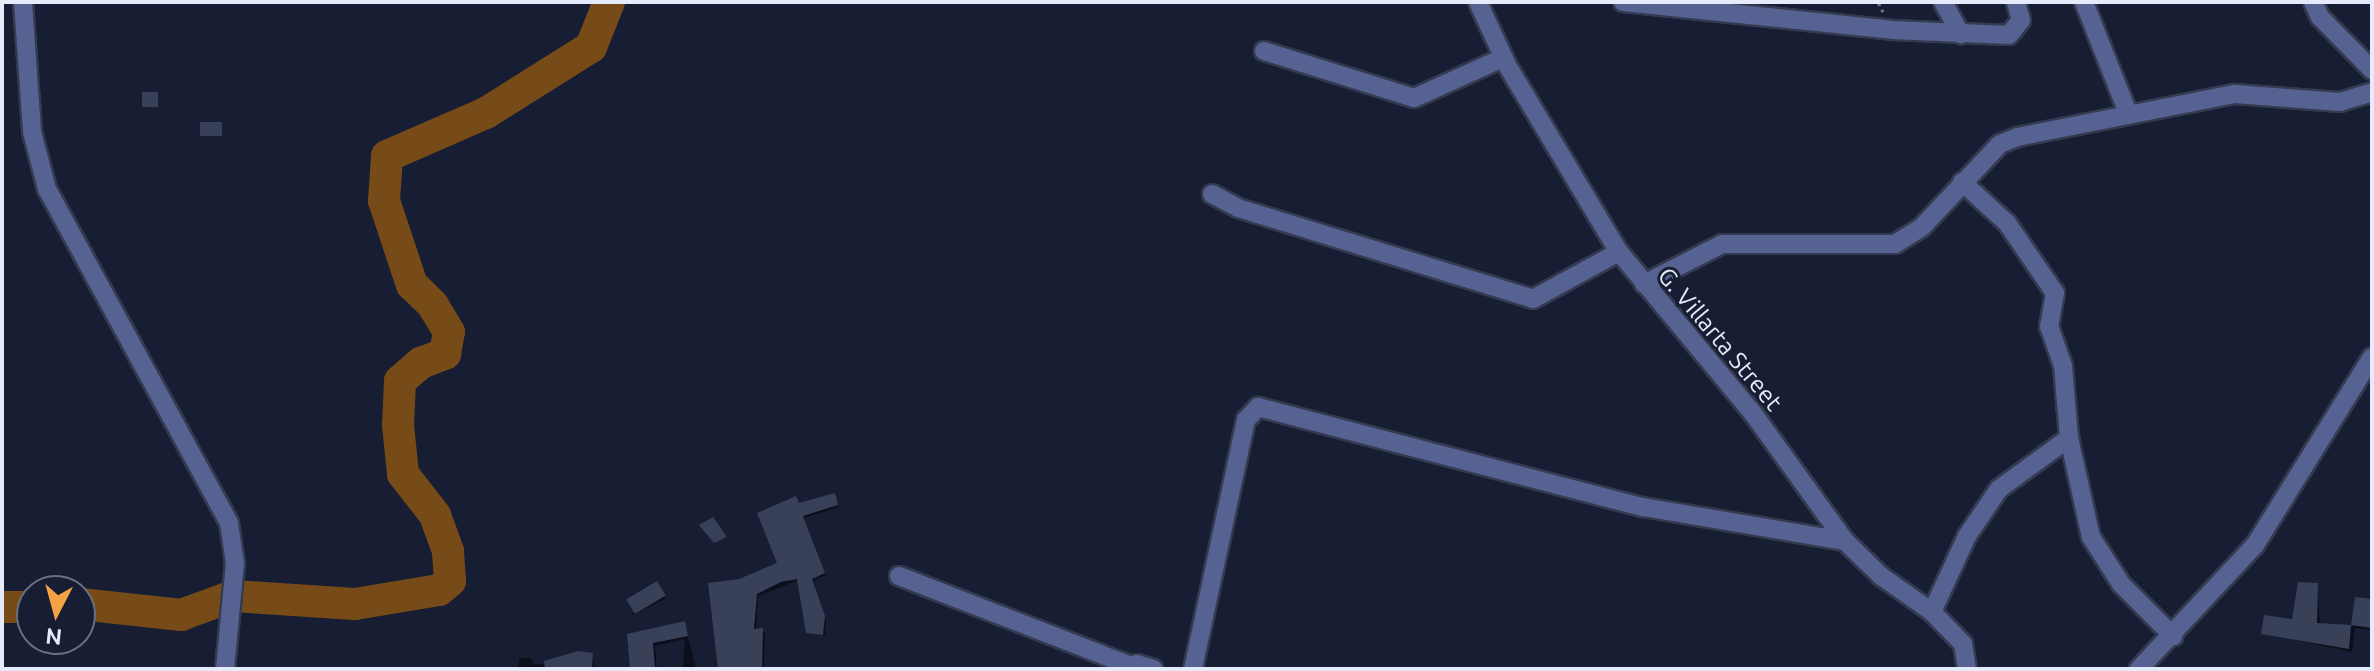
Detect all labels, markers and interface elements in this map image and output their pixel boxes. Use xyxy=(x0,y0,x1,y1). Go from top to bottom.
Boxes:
street label: G. Villarta Street xyxy=(1652,262,1788,416)
north arrow xyxy=(16,575,96,655)
text: N xyxy=(44,624,63,651)

